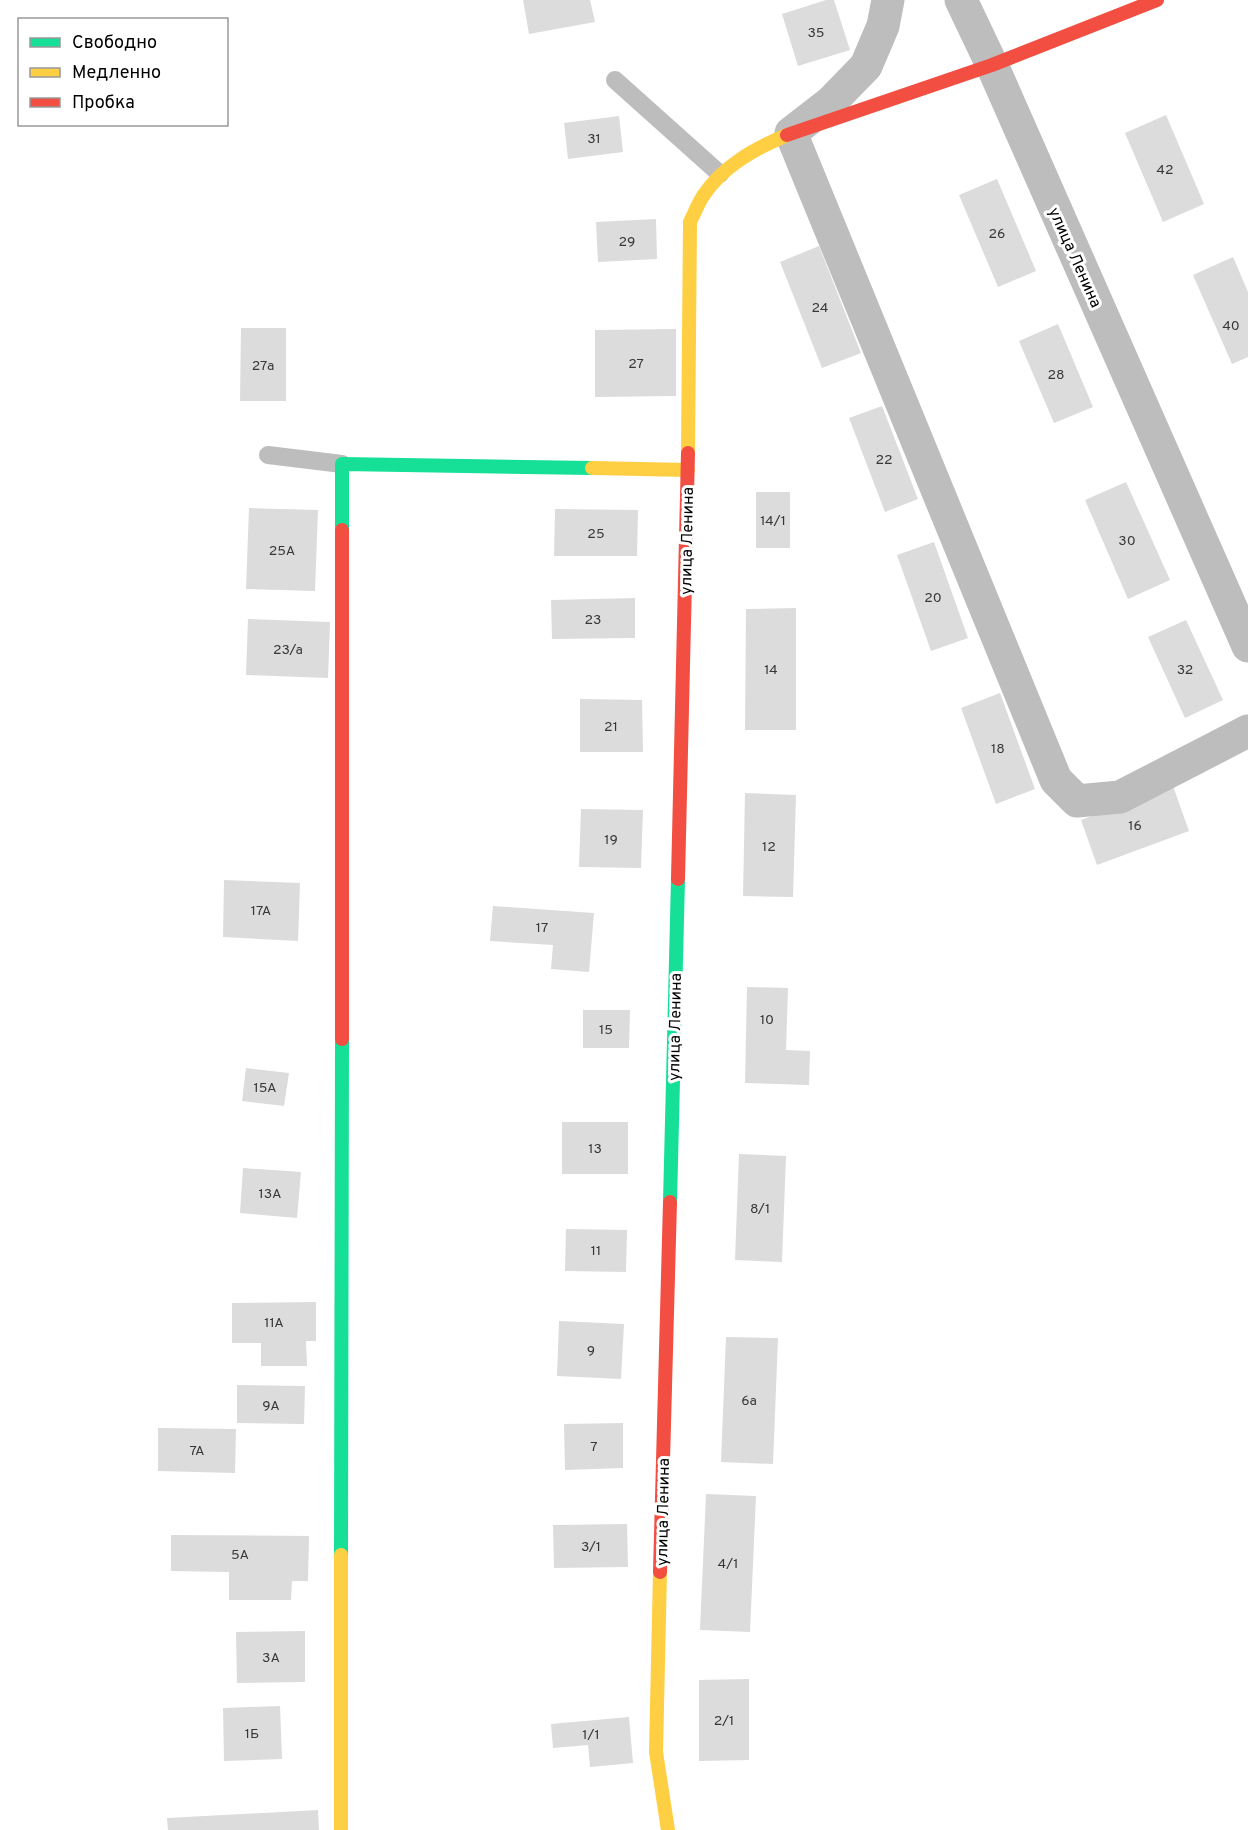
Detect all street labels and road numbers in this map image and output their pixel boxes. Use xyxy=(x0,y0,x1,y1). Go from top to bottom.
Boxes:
street label: улица Ленина xyxy=(1043,204,1105,311)
street label: улица Ленина xyxy=(677,487,699,595)
street label: улица Ленина xyxy=(665,973,687,1081)
street label: улица Ленина xyxy=(653,1458,675,1566)

